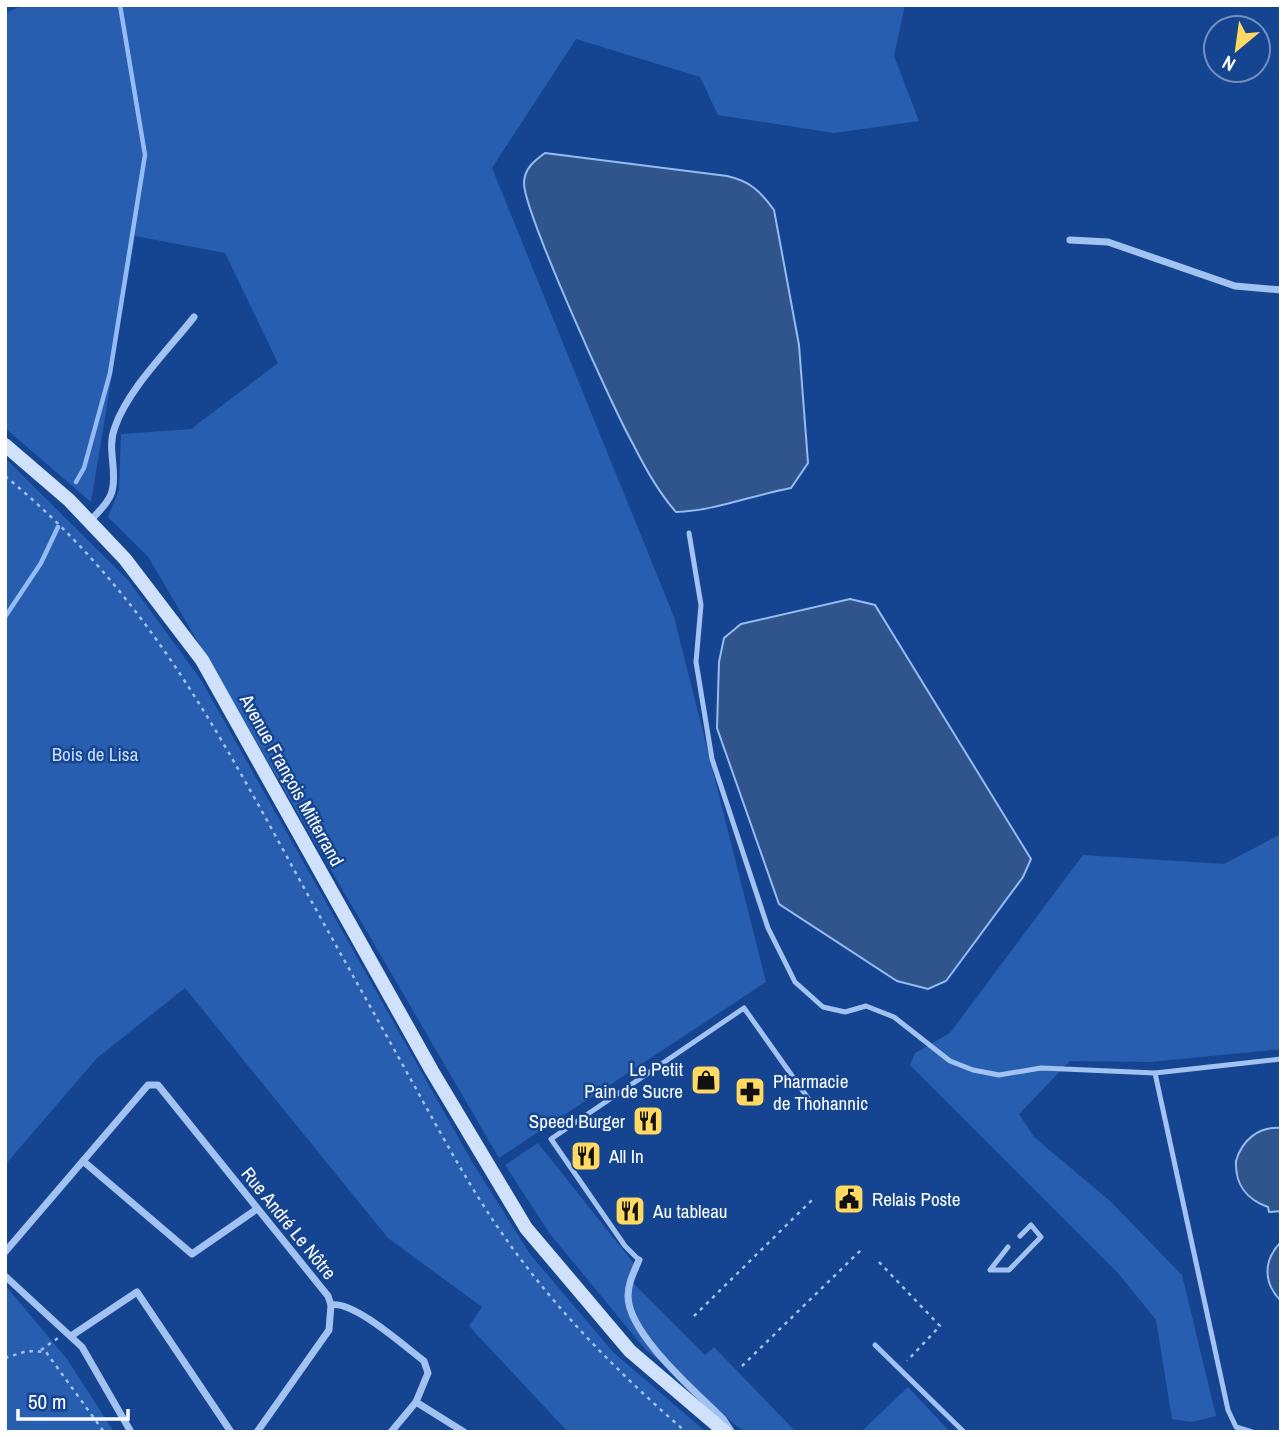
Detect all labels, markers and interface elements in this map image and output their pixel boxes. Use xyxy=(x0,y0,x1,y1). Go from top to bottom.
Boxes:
north arrow xyxy=(1202,14,1272,84)
text: N xyxy=(1218,50,1240,78)
street label: Avenue François Mitterrand xyxy=(233,688,350,871)
park label: Bois de Lisa xyxy=(52,741,139,767)
place label: Le Petit Pain de Sucre xyxy=(584,1056,684,1104)
shop icon: Le Petit Pain de Sucre xyxy=(689,1063,723,1097)
place label: Pharmacie de Thohannic xyxy=(773,1068,868,1116)
pharmacy icon: Pharmacie de Thohannic xyxy=(733,1075,767,1109)
restaurant icon: Speed Burger xyxy=(631,1104,665,1138)
place label: Speed Burger xyxy=(529,1108,626,1134)
restaurant icon: All In xyxy=(569,1139,603,1173)
place label: All In xyxy=(608,1143,644,1169)
street label: Rue André Le Nôtre xyxy=(236,1161,342,1285)
public building icon: Relais Poste xyxy=(832,1182,866,1216)
place label: Relais Poste xyxy=(872,1186,960,1212)
restaurant icon: Au tableau xyxy=(613,1194,647,1228)
place label: Au tableau xyxy=(652,1198,728,1224)
scale bar xyxy=(18,1378,128,1422)
text: 50 m xyxy=(28,1387,66,1416)

